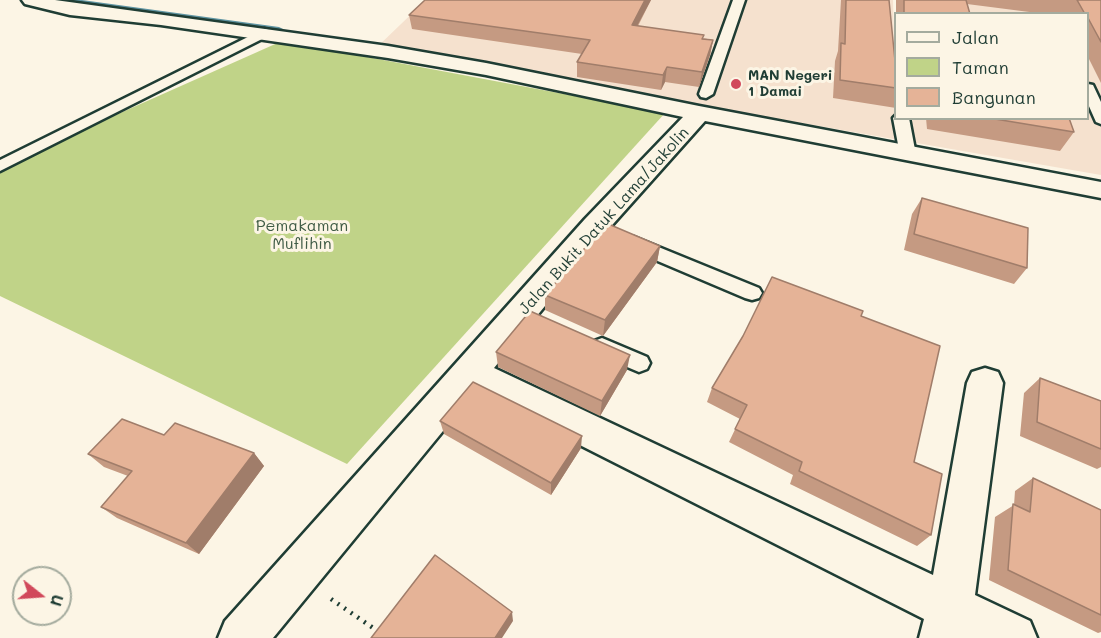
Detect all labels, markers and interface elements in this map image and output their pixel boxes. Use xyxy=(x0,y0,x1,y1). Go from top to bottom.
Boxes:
legend xyxy=(894,12,1089,120)
text: Jalan xyxy=(952,25,999,49)
text: Taman xyxy=(952,55,1009,79)
place label: MAN Negeri 1 Damai xyxy=(748,68,832,100)
marker: MAN Negeri 1 Damai xyxy=(729,77,743,91)
text: Bangunan xyxy=(952,85,1036,109)
street label: Jalan Bukit Datuk Lama/Jakolin xyxy=(515,123,693,319)
park label: Pemakaman Muflihin xyxy=(256,216,348,254)
north arrow xyxy=(12,566,72,626)
text: U xyxy=(46,592,69,609)

